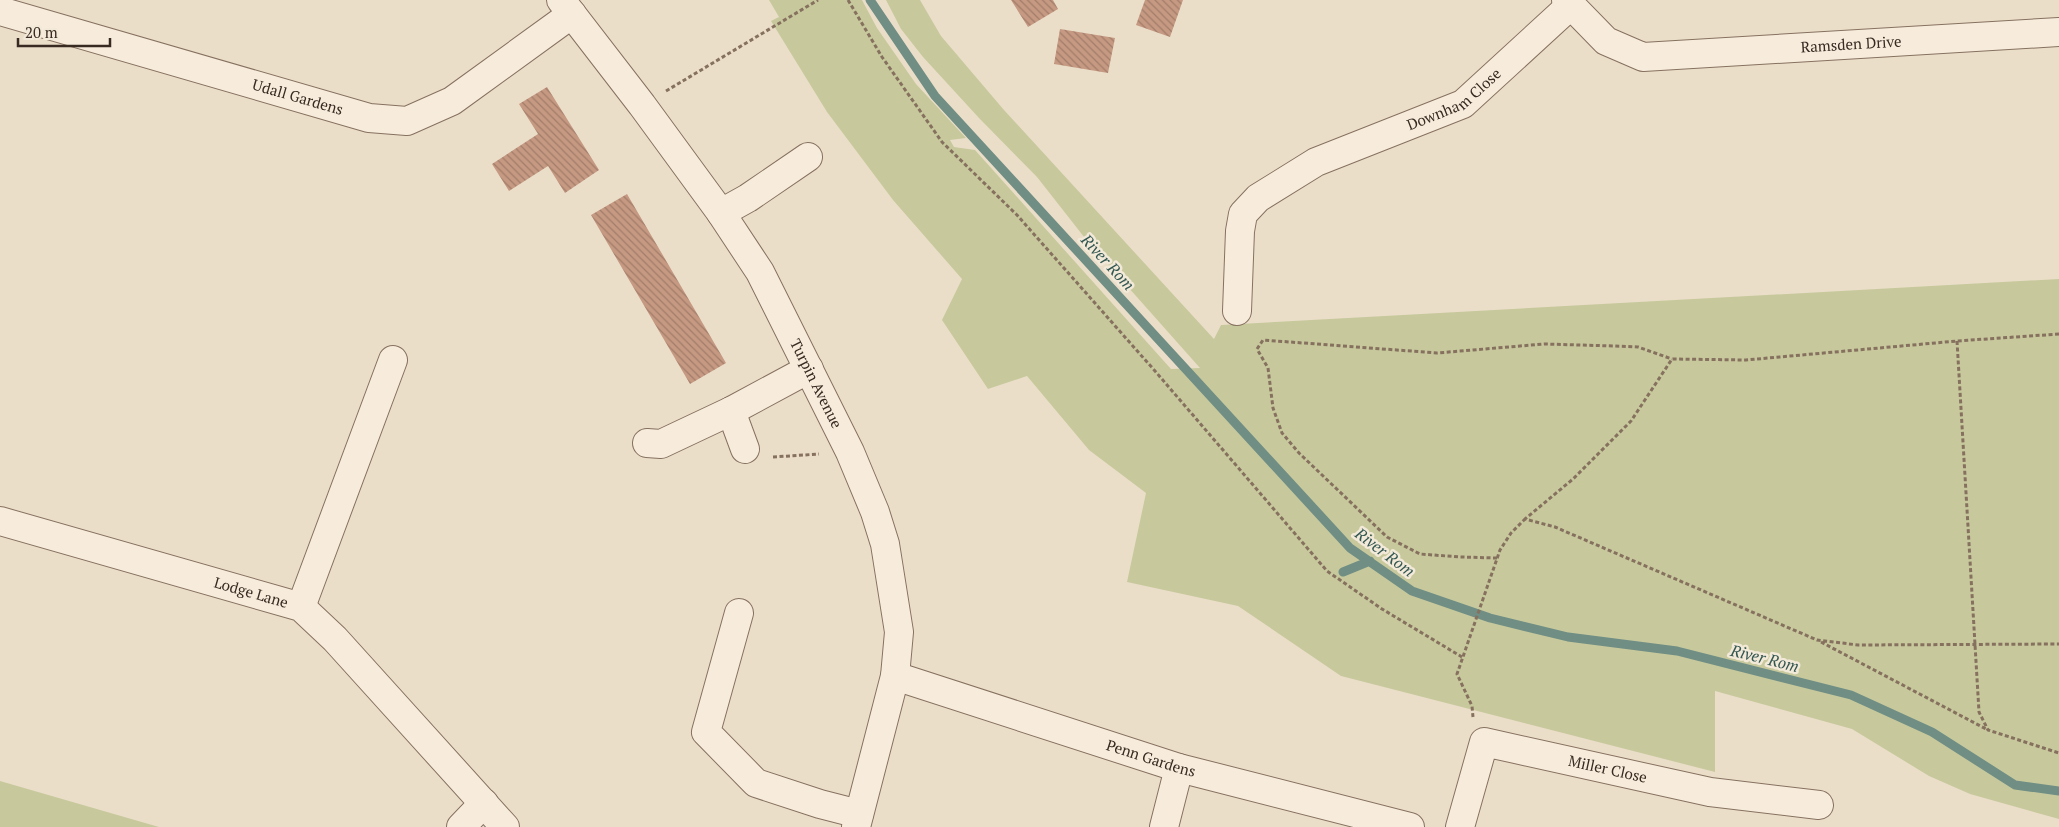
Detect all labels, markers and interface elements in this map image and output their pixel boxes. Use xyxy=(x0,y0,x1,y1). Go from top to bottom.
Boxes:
scale bar xyxy=(18,15,110,47)
text: 20 m xyxy=(25,22,58,42)
street label: Ramsden Drive xyxy=(1800,30,1902,57)
street label: Downham Close xyxy=(1404,63,1505,134)
street label: Udall Gardens xyxy=(250,74,346,119)
water label: River Rom xyxy=(1076,228,1140,295)
street label: Turpin Avenue xyxy=(786,335,848,431)
water label: River Rom xyxy=(1350,522,1419,582)
street label: Lodge Lane xyxy=(212,572,291,612)
water label: River Rom xyxy=(1728,639,1801,677)
street label: Penn Gardens xyxy=(1104,734,1198,781)
street label: Miller Close xyxy=(1567,750,1649,787)

